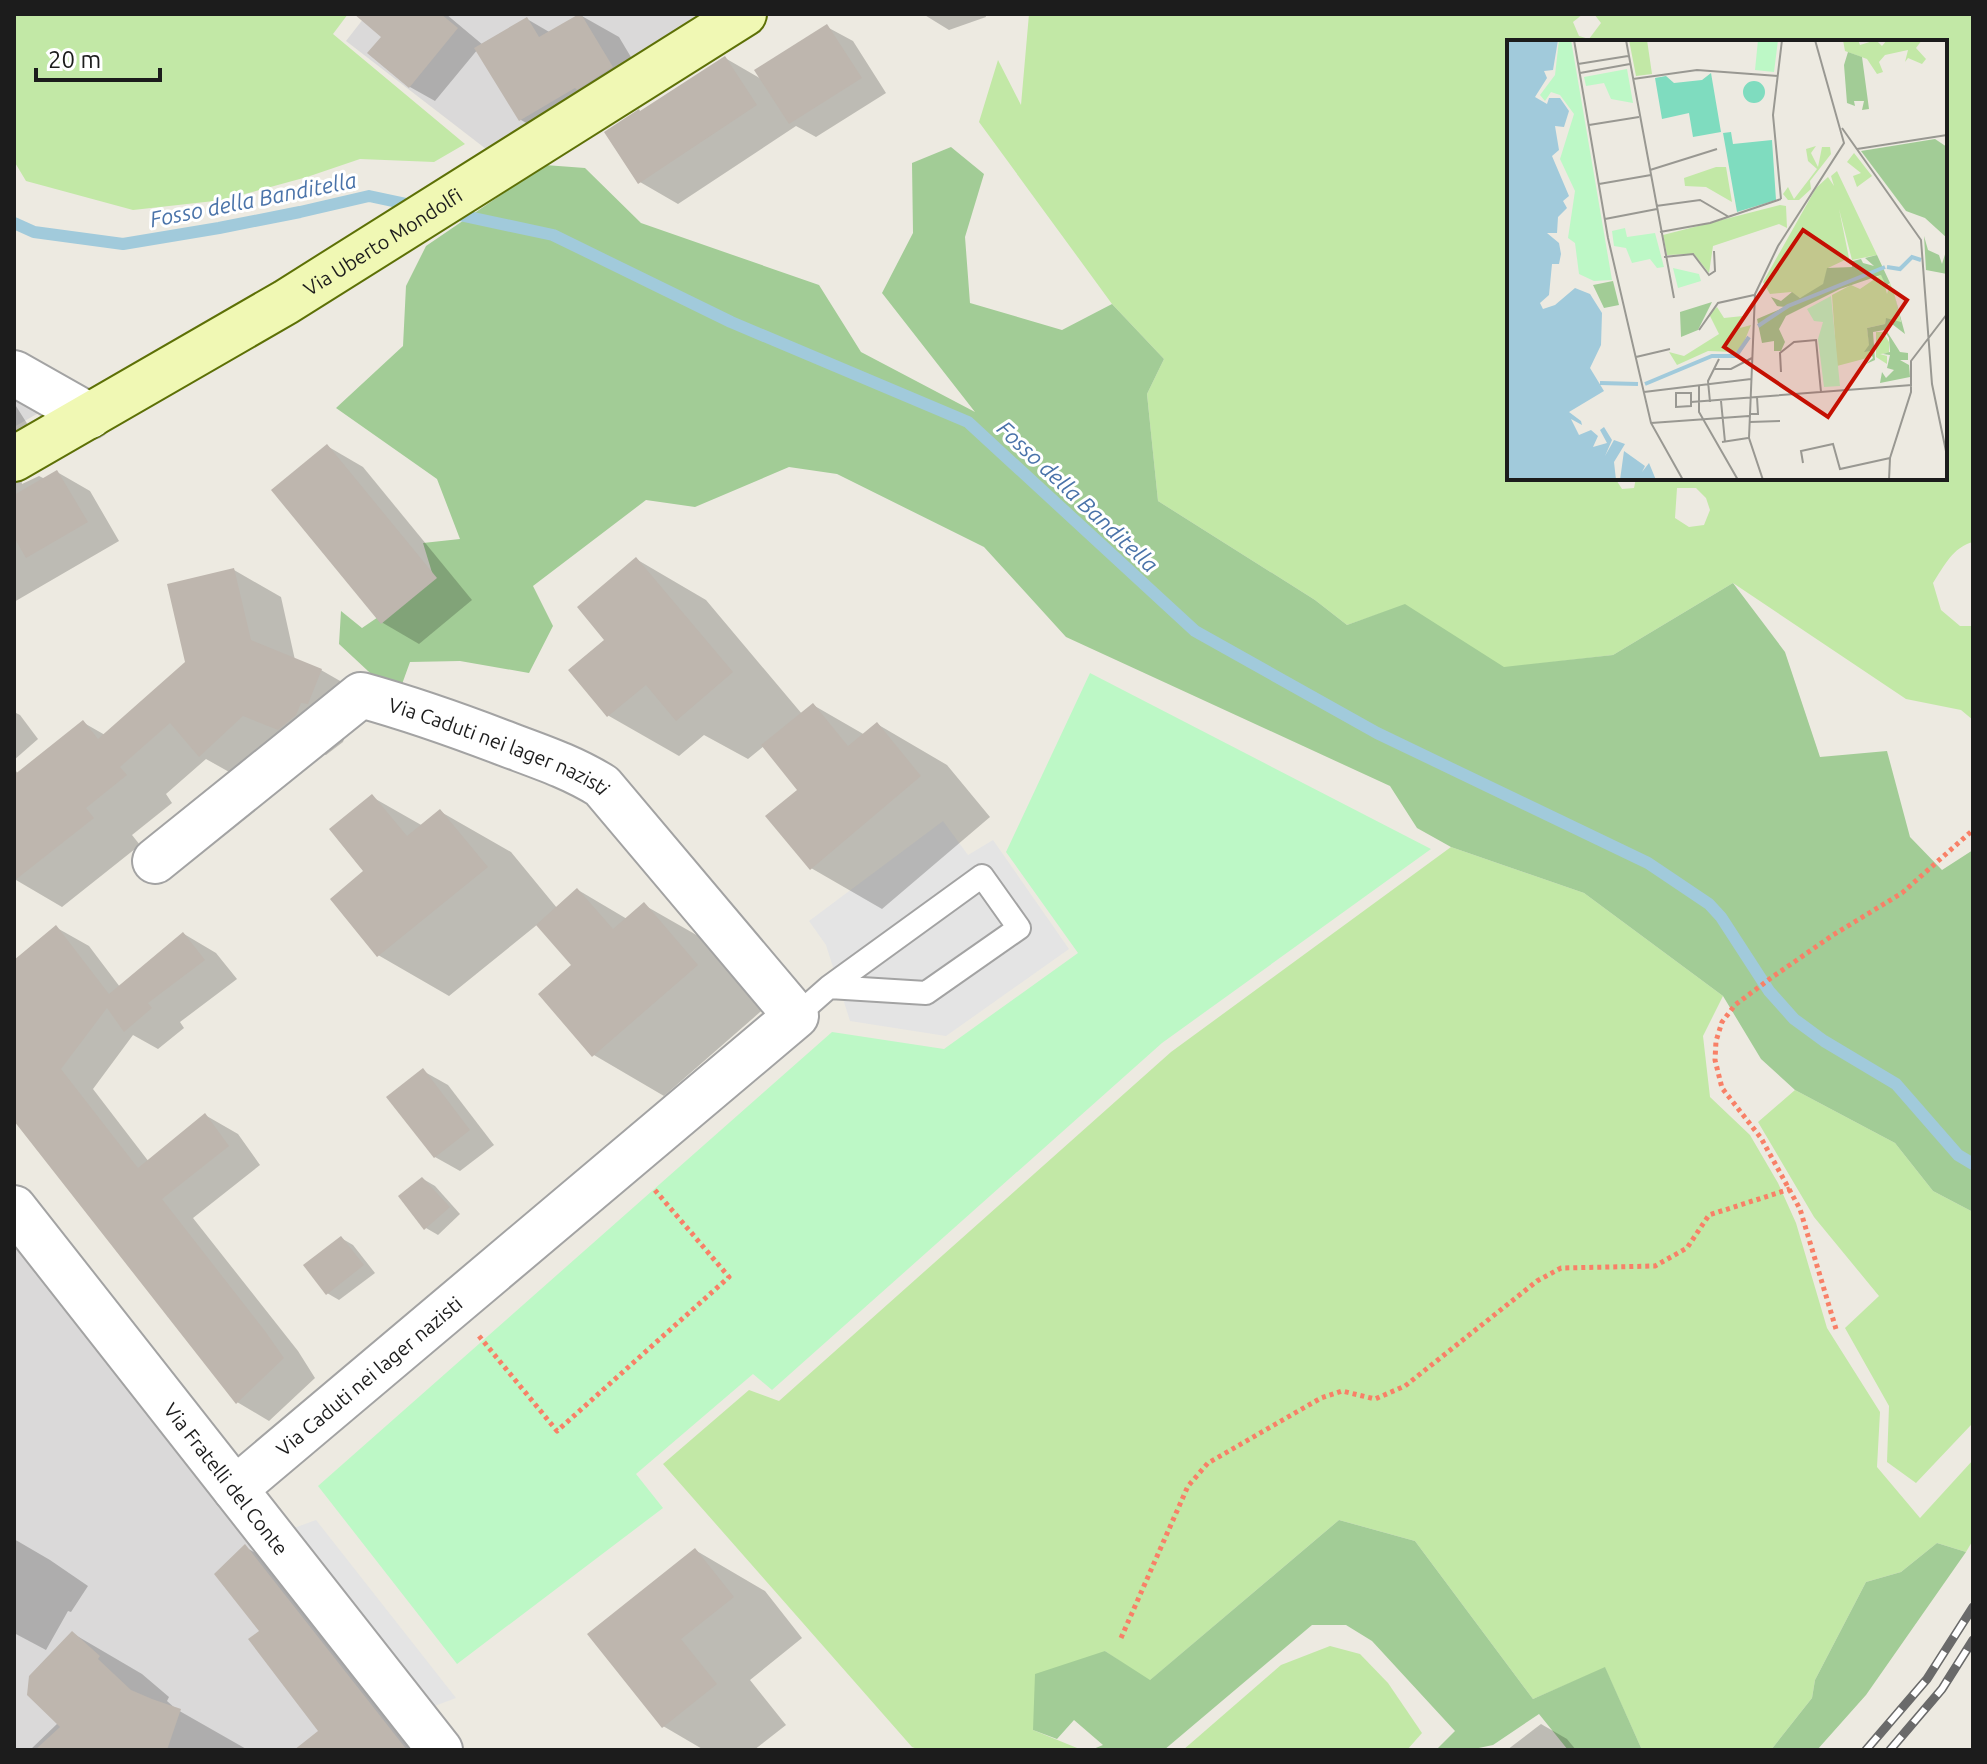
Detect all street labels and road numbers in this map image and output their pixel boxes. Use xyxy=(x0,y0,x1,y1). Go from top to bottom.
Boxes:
street label: Via Uberto Mondolfi xyxy=(299,183,466,300)
street label: Via Caduti nei lager nazisti xyxy=(386,692,615,799)
street label: Via Caduti nei lager nazisti xyxy=(271,1292,467,1460)
street label: Via Fratelli del Conte xyxy=(160,1398,293,1559)

